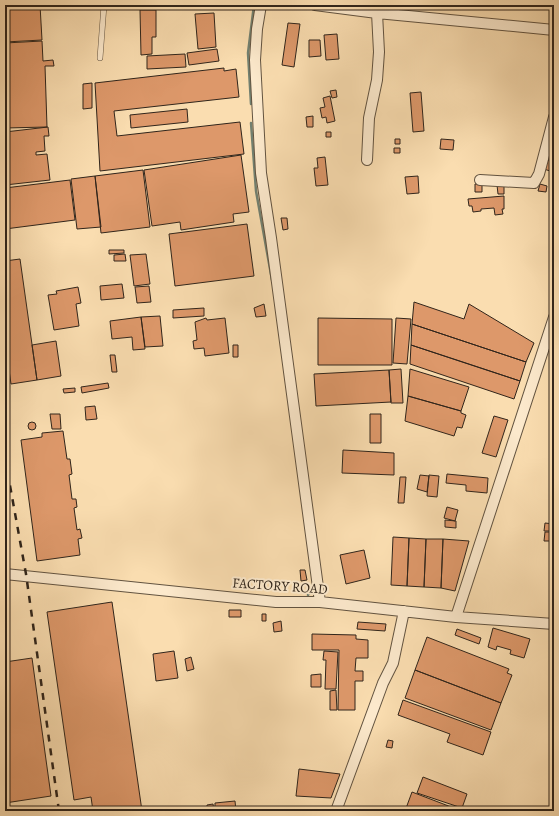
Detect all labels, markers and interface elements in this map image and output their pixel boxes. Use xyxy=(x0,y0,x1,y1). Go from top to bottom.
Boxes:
street label: FACTORY ROAD xyxy=(232,573,329,599)

